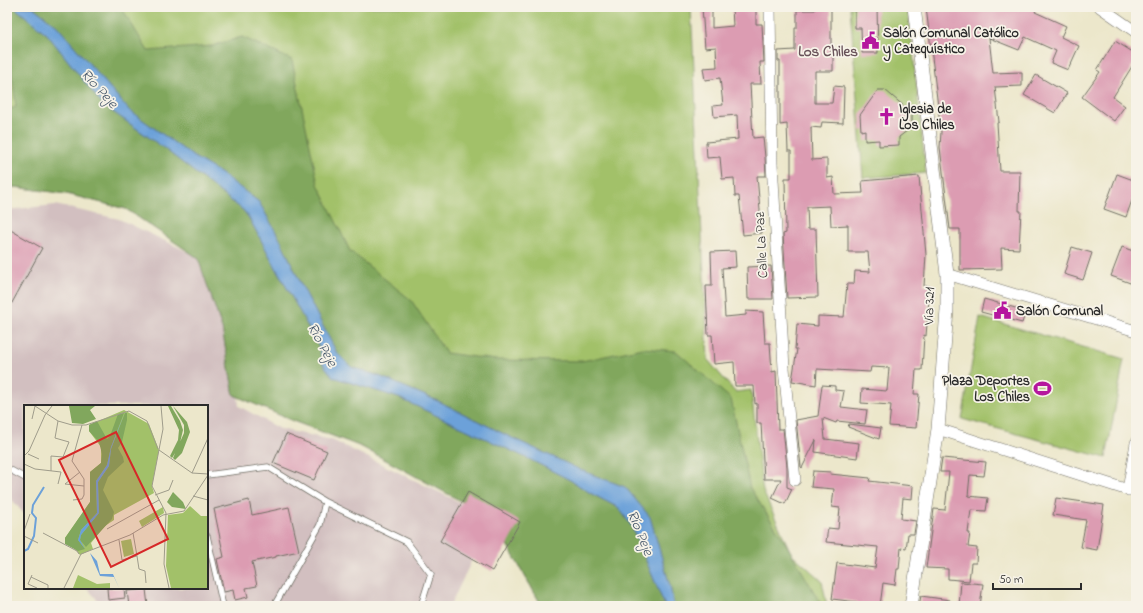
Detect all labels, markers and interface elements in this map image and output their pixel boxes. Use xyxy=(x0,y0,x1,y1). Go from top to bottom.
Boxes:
place label: Salón Comunal Católico y Catequístico xyxy=(883,23,1019,62)
public building icon: Salón Comunal Católico y Catequístico xyxy=(860,31,880,51)
district label: Los Chiles xyxy=(798,41,858,63)
water label: Río Peje xyxy=(75,64,124,115)
place label: Iglesia de Los Chiles xyxy=(899,99,955,136)
church icon: Iglesia de Los Chiles xyxy=(876,107,896,127)
street label: Calle La Paz xyxy=(750,211,774,279)
street label: Vía 321 xyxy=(919,286,941,326)
public building icon: Salón Comunal xyxy=(993,301,1013,321)
place label: Salón Comunal xyxy=(1016,301,1104,322)
water label: Río Peje xyxy=(301,319,343,372)
place label: Plaza Deportes Los Chiles xyxy=(942,371,1030,408)
sports icon: Plaza Deportes Los Chiles xyxy=(1033,379,1053,399)
inset map xyxy=(24,405,208,589)
water label: Río Peje xyxy=(621,507,659,560)
scale bar xyxy=(993,565,1081,591)
text: 50 m xyxy=(999,571,1023,589)

